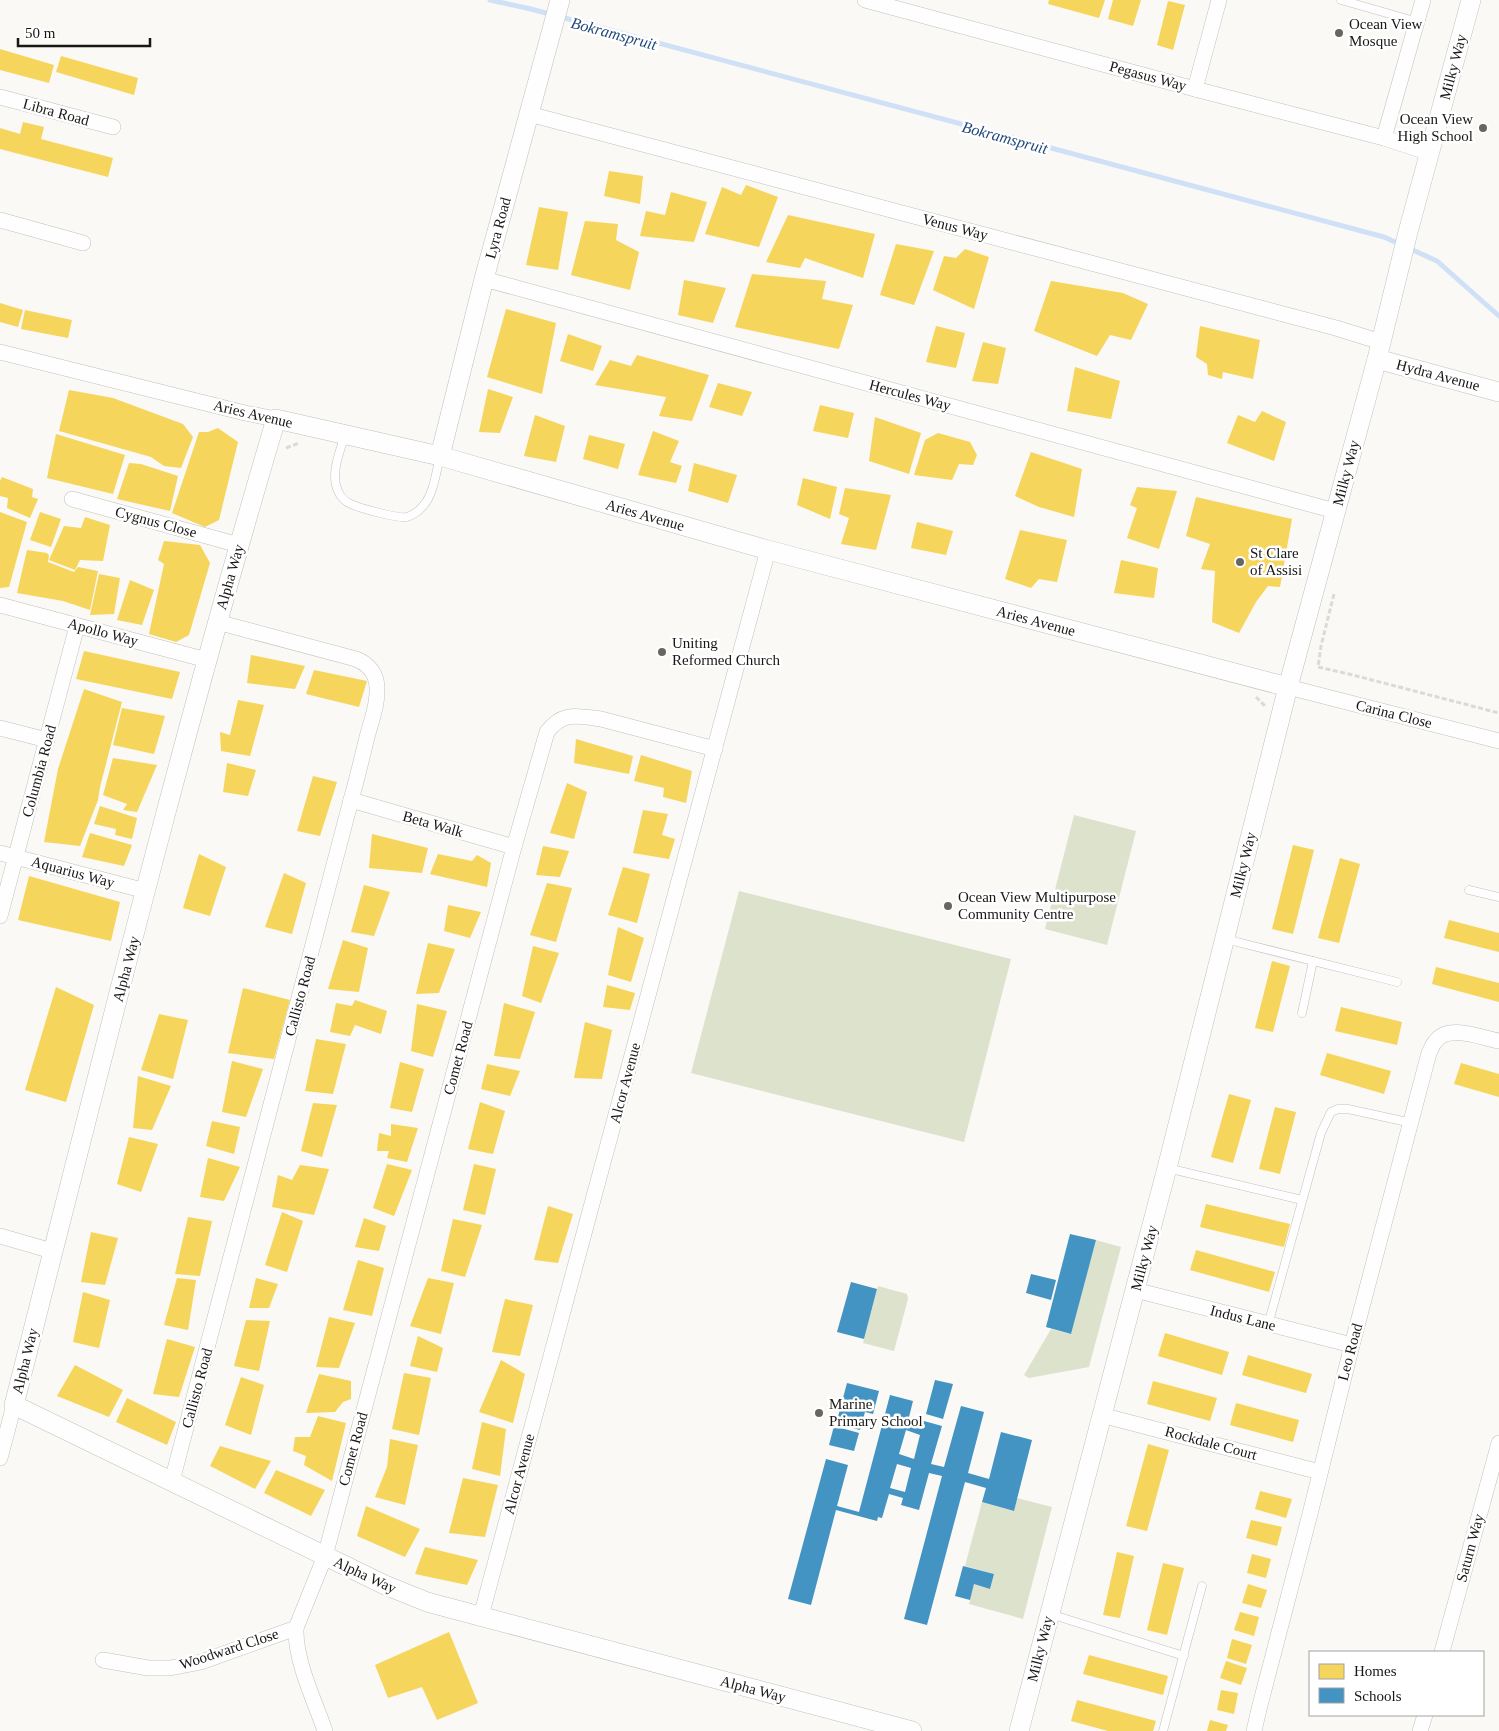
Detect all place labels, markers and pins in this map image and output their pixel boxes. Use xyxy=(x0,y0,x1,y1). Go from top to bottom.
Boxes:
place label: Ocean View Mosque xyxy=(1349,16,1423,49)
marker: Ocean View Mosque xyxy=(1333,27,1345,39)
place label: Ocean View High School xyxy=(1398,111,1473,144)
marker: Ocean View High School xyxy=(1477,122,1489,134)
place label: St Clare of Assisi xyxy=(1250,545,1302,578)
marker: St Clare of Assisi xyxy=(1234,556,1246,568)
place label: Uniting Reformed Church xyxy=(672,635,780,668)
marker: Uniting Reformed Church xyxy=(656,646,668,658)
place label: Ocean View Multipurpose Community Centre xyxy=(958,889,1116,922)
marker: Ocean View Multipurpose Community Centre xyxy=(942,900,954,912)
place label: Marine Primary School xyxy=(829,1396,923,1429)
marker: Marine Primary School xyxy=(813,1407,825,1419)

